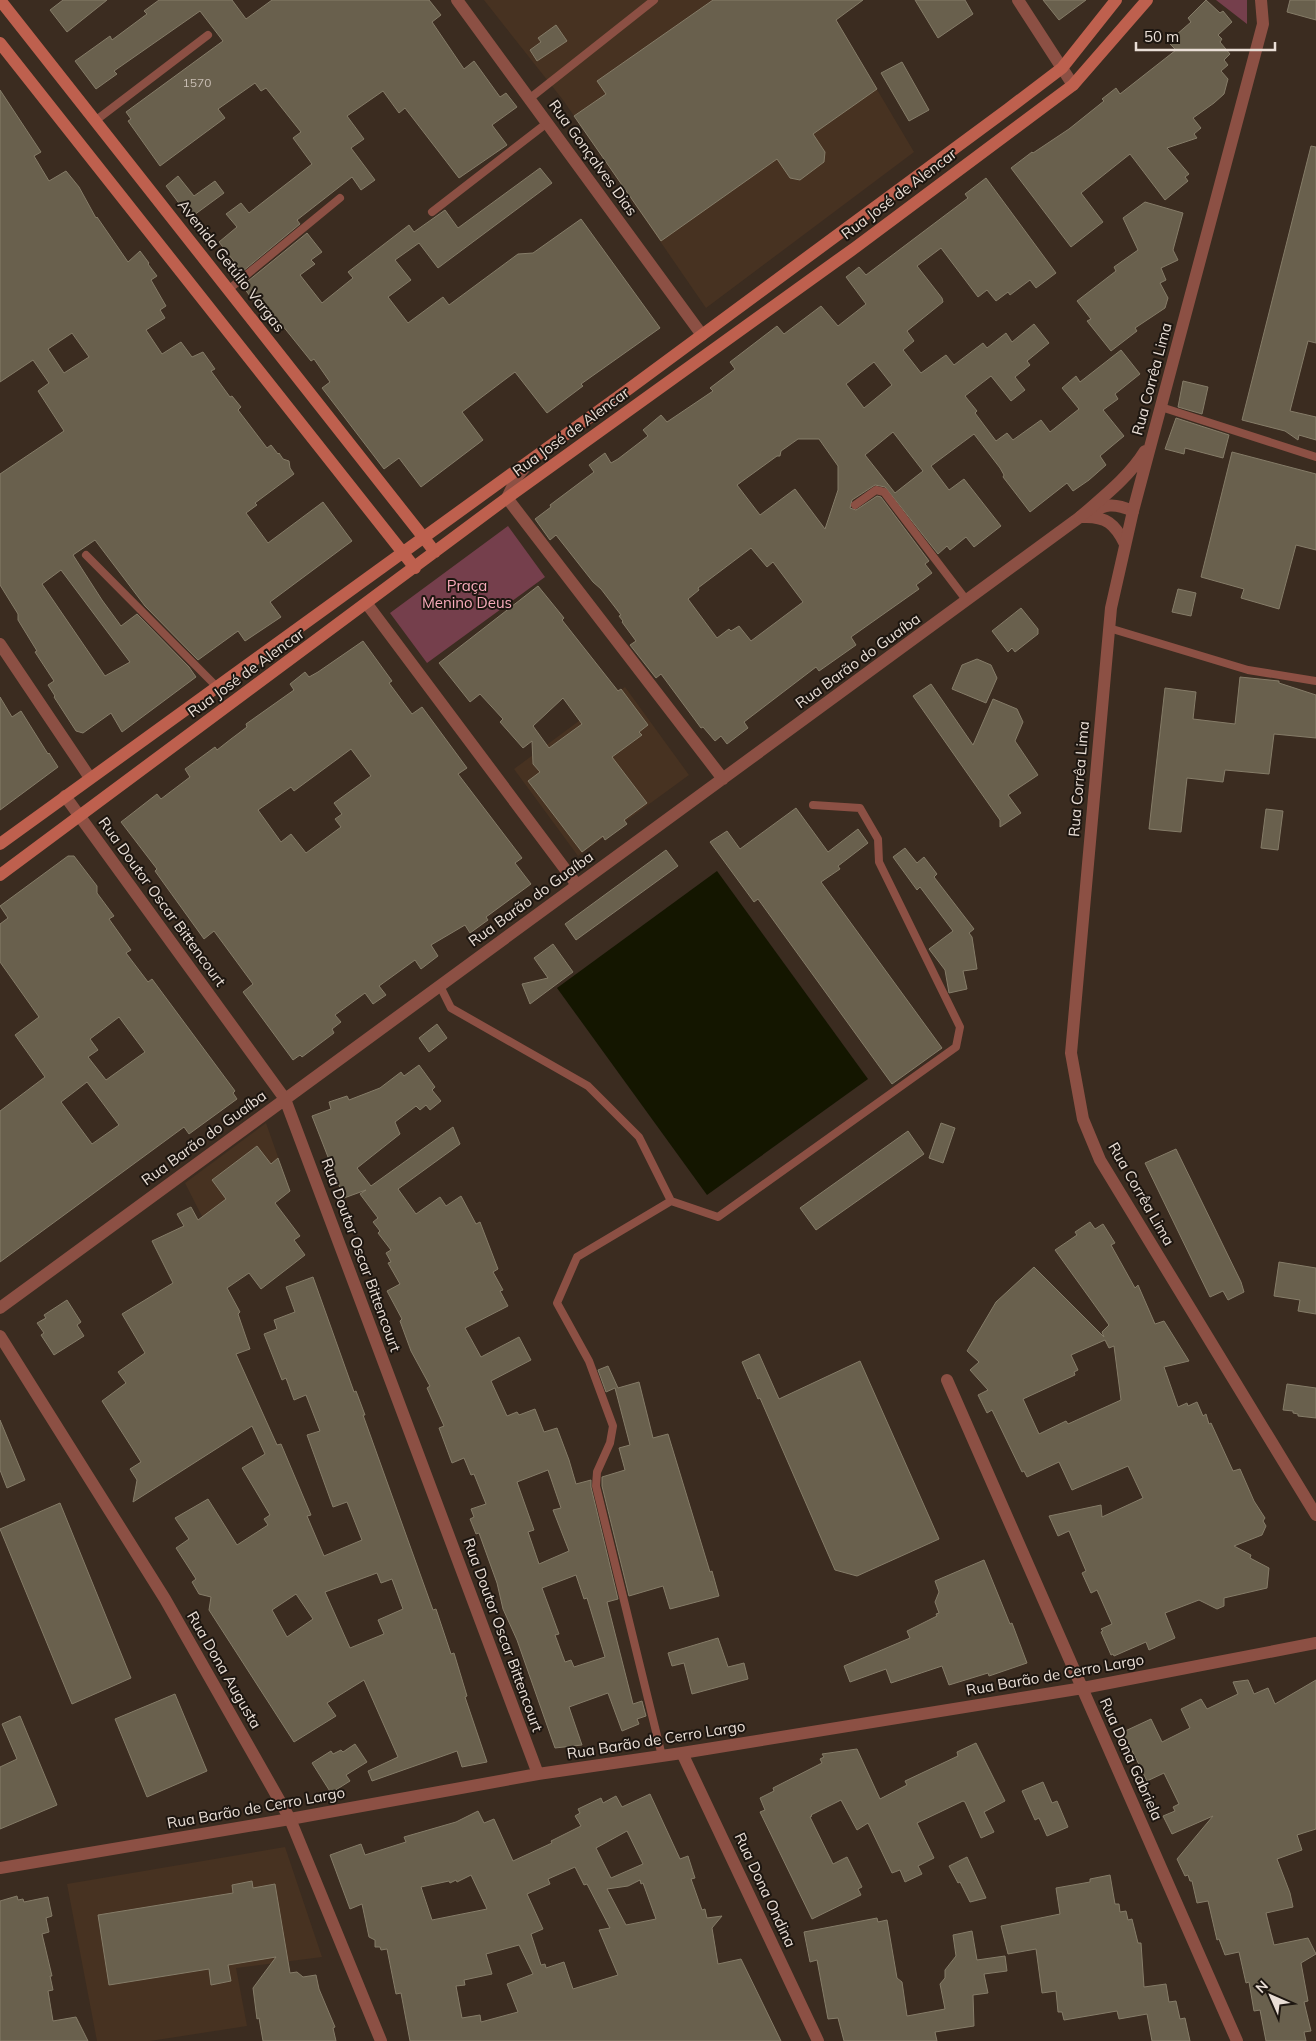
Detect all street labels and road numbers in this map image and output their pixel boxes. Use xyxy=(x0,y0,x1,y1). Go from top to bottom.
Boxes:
street label: Rua Gonçalves Dias xyxy=(545,96,642,219)
street label: Rua José de Alencar xyxy=(837,144,961,243)
street label: Avenida Getúlio Vargas xyxy=(174,196,289,336)
street label: Rua Corrêa Lima xyxy=(1127,320,1176,437)
street label: Rua José de Alencar xyxy=(509,383,633,480)
street label: Rua Barão do Guaíba xyxy=(791,609,924,712)
street label: Rua José de Alencar xyxy=(184,624,308,721)
street label: Rua Corrêa Lima xyxy=(1064,720,1093,838)
street label: Rua Doutor Oscar Bittencourt xyxy=(95,813,230,990)
street label: Rua Barão do Guaíba xyxy=(464,847,597,950)
street label: Rua Barão do Guaíba xyxy=(137,1086,270,1189)
street label: Rua Corrêa Lima xyxy=(1104,1139,1179,1249)
street label: Rua Doutor Oscar Bittencourt xyxy=(318,1155,405,1354)
street label: Rua Doutor Oscar Bittencourt xyxy=(460,1535,547,1734)
street label: Rua Dona Augusta xyxy=(183,1608,266,1732)
street label: Rua Barão de Cerro Largo xyxy=(964,1649,1145,1700)
street label: Rua Dona Gabriela xyxy=(1096,1695,1167,1823)
street label: Rua Barão de Cerro Largo xyxy=(565,1716,747,1763)
street label: Rua Barão de Cerro Largo xyxy=(165,1782,346,1833)
street label: Rua Dona Ondina xyxy=(731,1830,800,1950)

